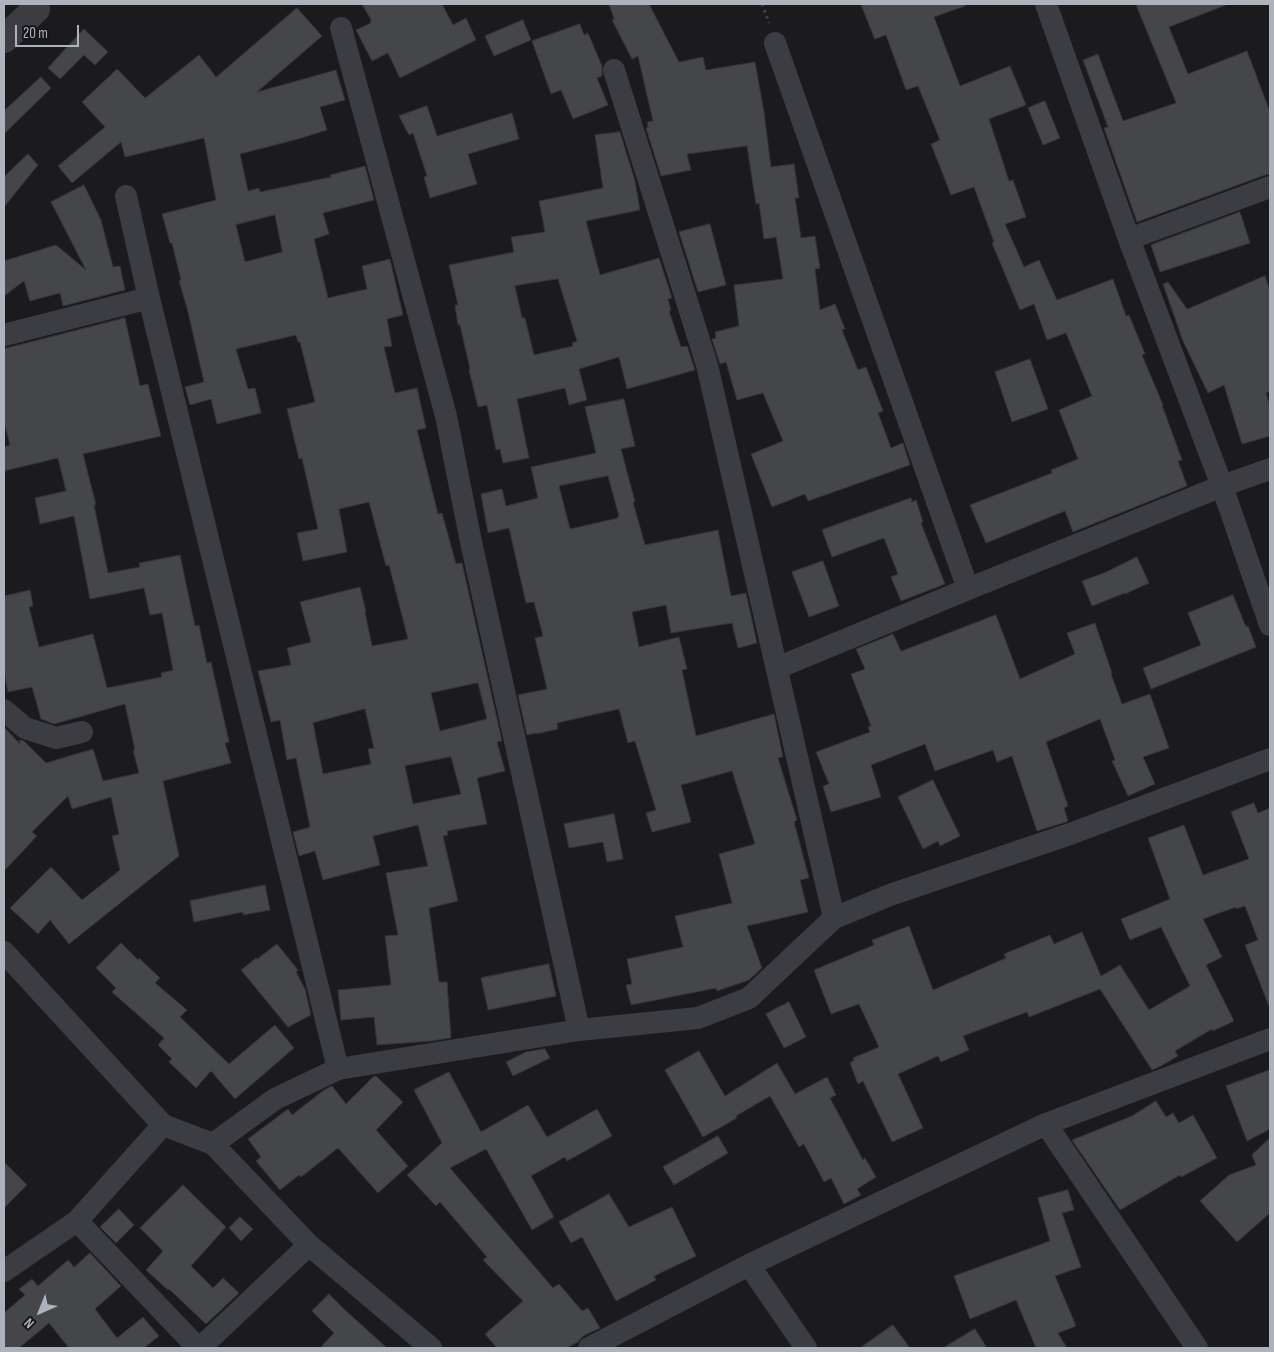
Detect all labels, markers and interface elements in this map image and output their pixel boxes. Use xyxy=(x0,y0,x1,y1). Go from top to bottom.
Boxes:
scale bar xyxy=(18,15,81,47)
text: 20 m xyxy=(23,24,48,43)
north arrow xyxy=(15,1287,65,1337)
text: N xyxy=(21,1314,38,1332)

